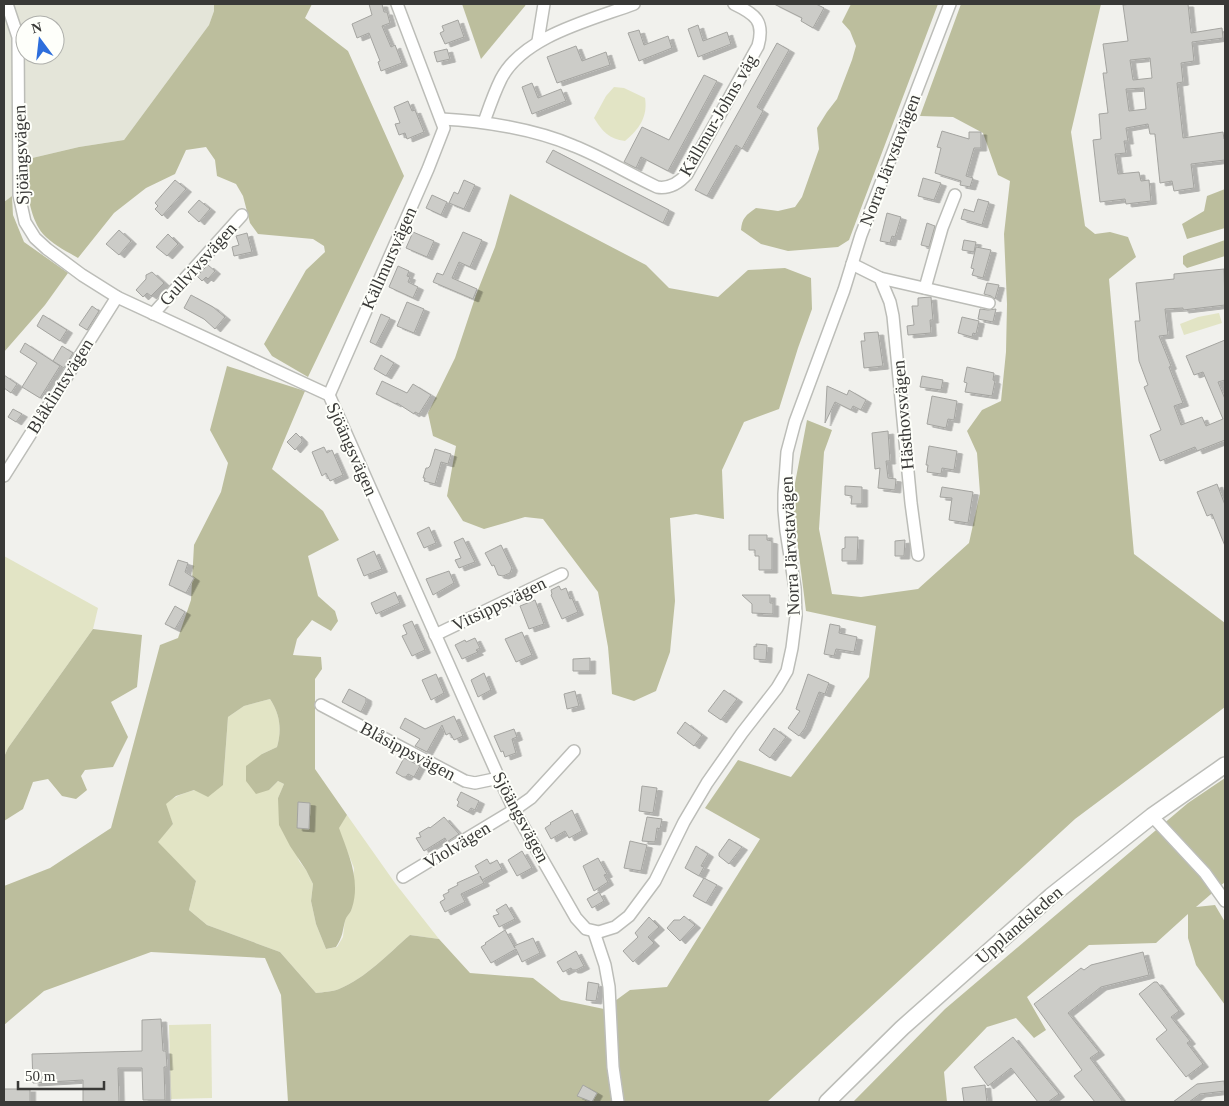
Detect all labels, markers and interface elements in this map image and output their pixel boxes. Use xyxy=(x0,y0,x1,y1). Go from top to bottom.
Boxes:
north arrow xyxy=(15,15,65,65)
text: N xyxy=(30,19,44,36)
street label: Källmur-Johns väg xyxy=(675,51,761,179)
street label: Norra Järvstavägen xyxy=(856,91,924,229)
street label: Sjöängsvägen xyxy=(9,105,33,205)
street label: Källmursvägen xyxy=(358,204,420,312)
street label: Gullvivsvägen xyxy=(155,218,241,310)
street label: Blåklintsvägen xyxy=(23,335,97,437)
street label: Hästhovsvägen xyxy=(888,359,918,471)
street label: Sjöängsvägen xyxy=(323,399,381,499)
street label: Norra Järvstavägen xyxy=(776,476,804,616)
street label: Vitsippsvägen xyxy=(449,573,549,635)
street label: Blåsippsvägen xyxy=(357,718,459,784)
street label: Sjöängsvägen xyxy=(489,768,553,866)
street label: Violvägen xyxy=(420,817,494,873)
street label: Upplandsleden xyxy=(972,882,1066,968)
scale bar xyxy=(18,1058,104,1090)
text: 50 m xyxy=(25,1068,56,1084)

